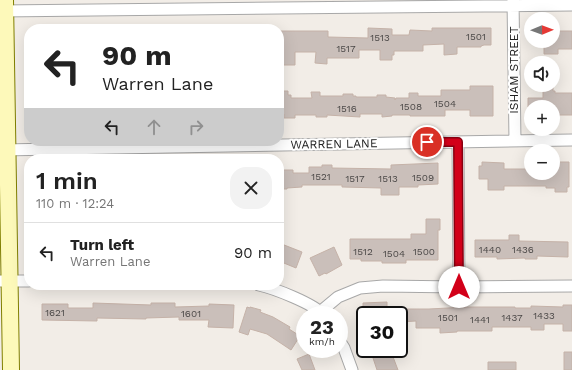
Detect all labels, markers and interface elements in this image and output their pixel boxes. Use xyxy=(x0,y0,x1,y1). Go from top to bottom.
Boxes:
north arrow xyxy=(524,12,560,48)
map controls xyxy=(524,12,560,180)
street label: ISHAM STREET xyxy=(507,26,521,114)
house number: 1501 xyxy=(466,31,486,42)
house number: 1513 xyxy=(370,32,390,43)
text: 90 m xyxy=(102,39,172,72)
icon: left xyxy=(36,40,88,92)
house number: 1517 xyxy=(336,43,356,54)
button: sound xyxy=(524,56,560,92)
text: Warren Lane xyxy=(102,73,213,94)
house number: 1504 xyxy=(434,98,456,109)
button: + xyxy=(524,100,560,136)
house number: 1508 xyxy=(400,101,422,112)
house number: 1516 xyxy=(337,103,357,114)
icon: left xyxy=(101,116,123,138)
icon: ahead xyxy=(143,116,165,138)
icon: right xyxy=(185,116,207,138)
pin xyxy=(410,125,444,159)
icon: arrive xyxy=(416,131,438,153)
street label: WARREN LANE xyxy=(290,136,378,152)
button: − xyxy=(524,144,560,180)
text: 1 min xyxy=(36,167,98,195)
button: close xyxy=(230,167,272,209)
house number: 1521 xyxy=(311,171,331,182)
house number: 1509 xyxy=(412,172,434,183)
house number: 1517 xyxy=(345,173,365,184)
house number: 1513 xyxy=(378,173,398,184)
text: 110 m · 12:24 xyxy=(36,196,114,211)
text: Turn left xyxy=(70,236,134,254)
icon: left xyxy=(36,242,58,264)
text: 90 m xyxy=(234,244,272,262)
house number: 1440 xyxy=(479,244,501,255)
house number: 1436 xyxy=(512,244,534,255)
house number: 1512 xyxy=(353,246,373,257)
house number: 1500 xyxy=(413,246,435,257)
house number: 1504 xyxy=(383,248,405,259)
text: Warren Lane xyxy=(70,254,150,269)
position arrow xyxy=(438,266,480,308)
speed limit sign: 30 xyxy=(356,306,408,358)
house number: 1621 xyxy=(45,307,65,318)
house number: 1601 xyxy=(181,308,201,319)
house number: 1433 xyxy=(533,310,555,321)
house number: 1501 xyxy=(438,312,458,323)
house number: 1437 xyxy=(501,312,523,323)
house number: 1441 xyxy=(470,314,490,325)
text: 23 xyxy=(310,315,334,339)
text: km/h xyxy=(309,336,335,347)

